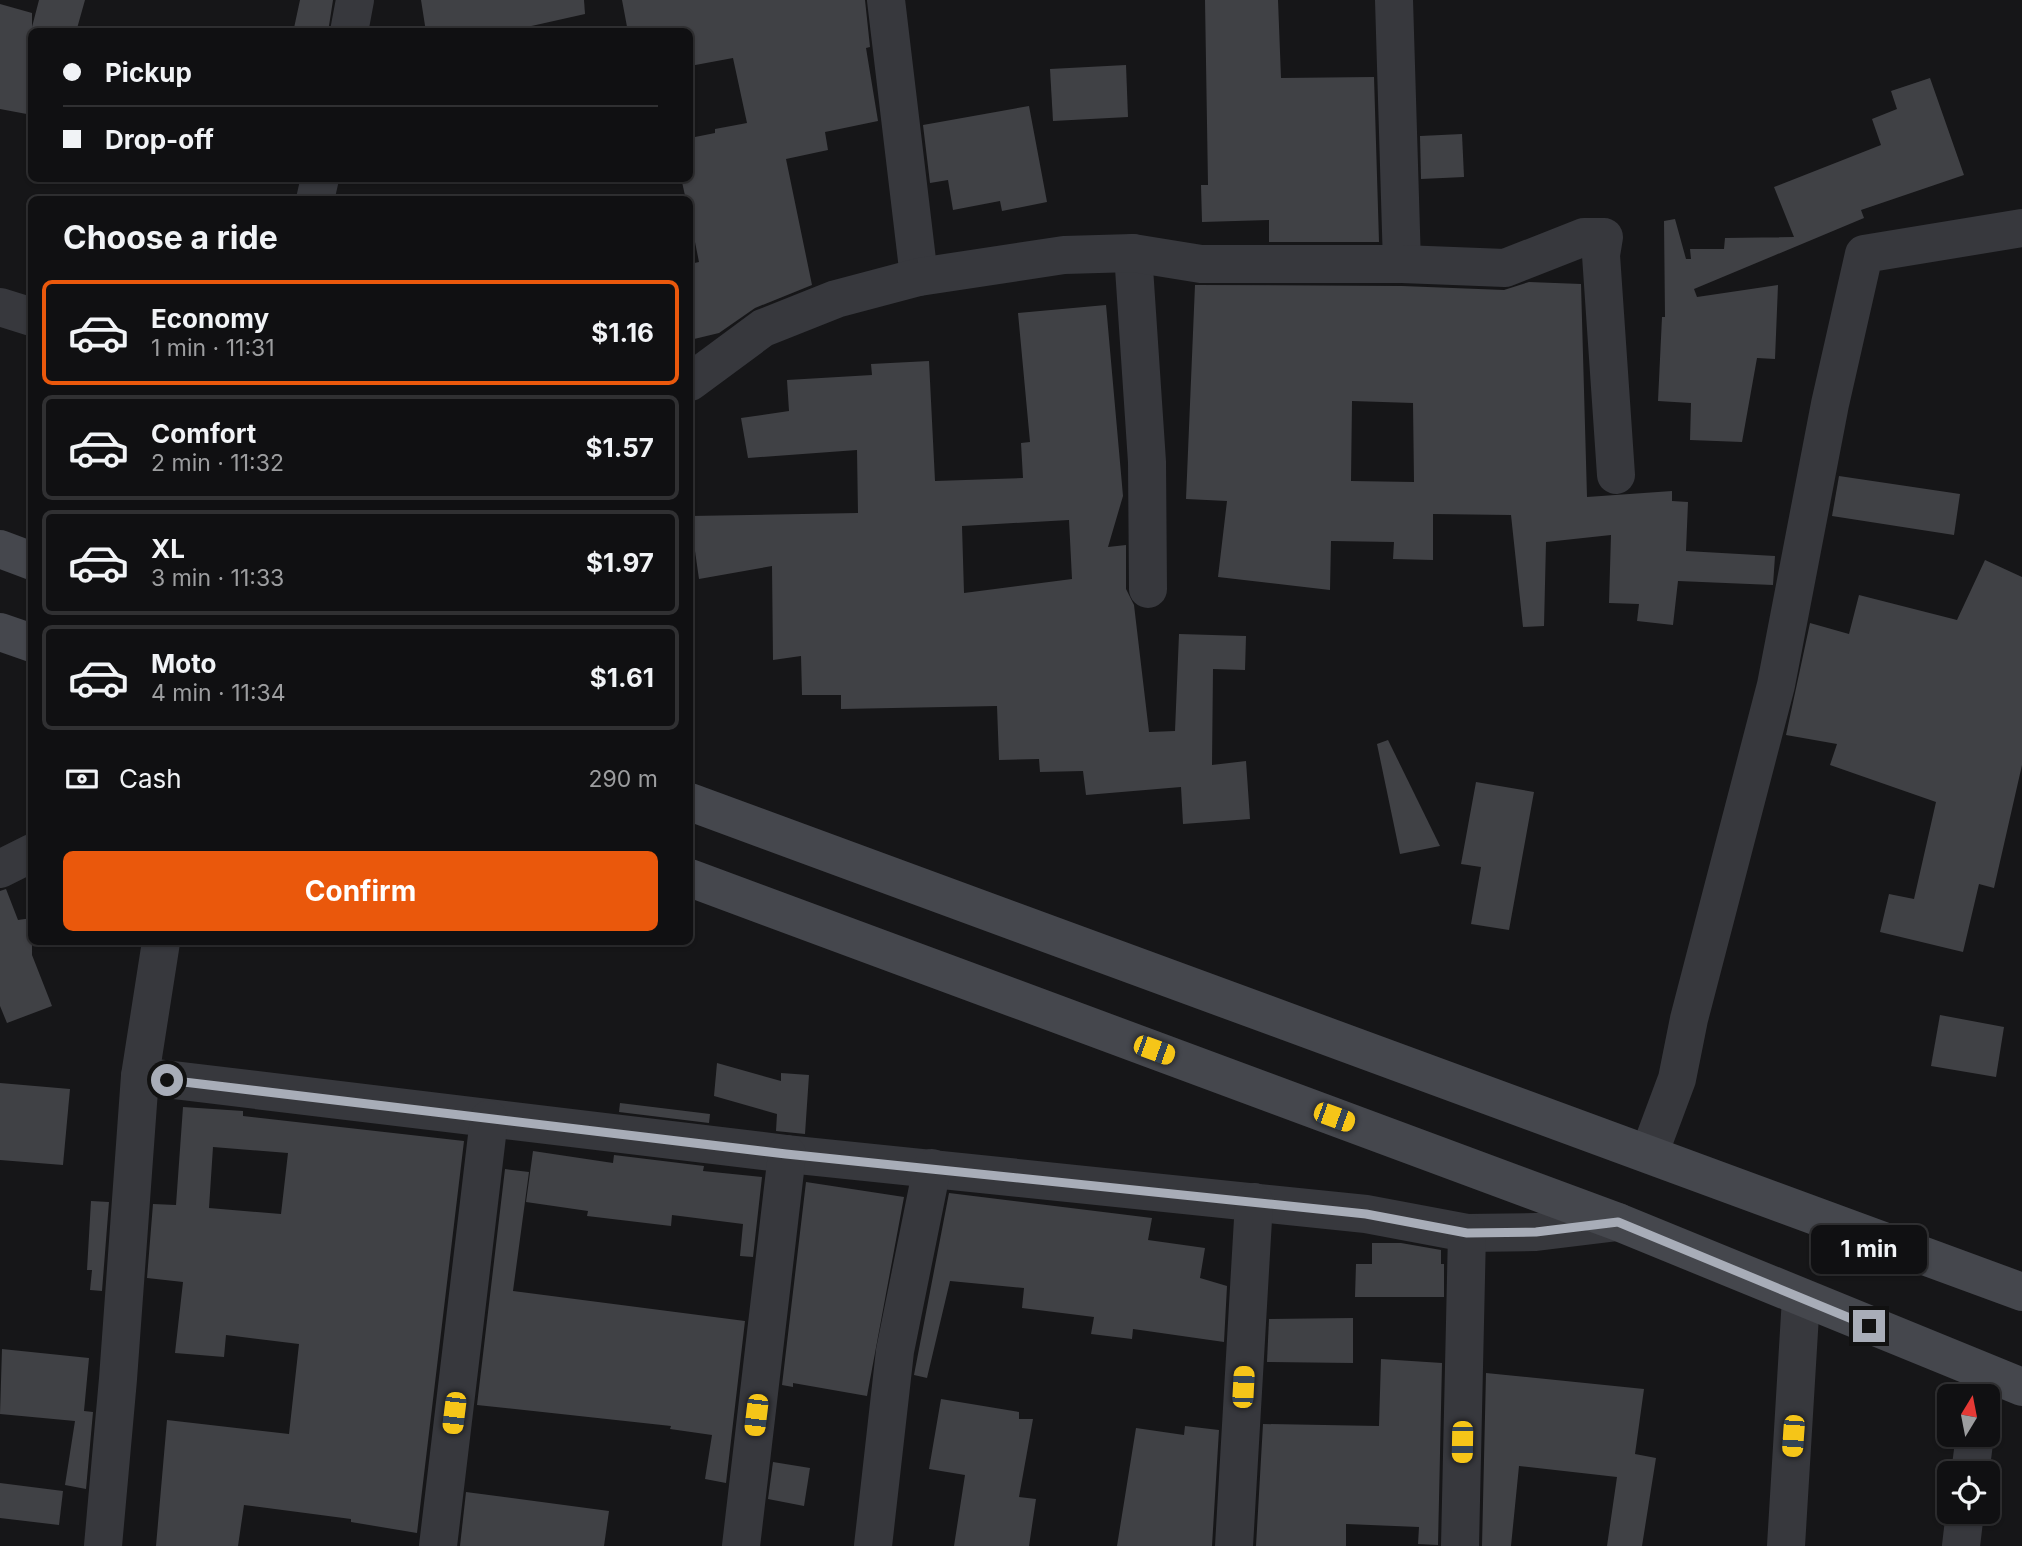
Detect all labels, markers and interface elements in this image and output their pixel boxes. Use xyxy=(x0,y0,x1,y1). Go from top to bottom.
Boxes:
text: Pickup xyxy=(105,57,192,88)
text: Drop-off xyxy=(105,124,214,155)
text: Choose a ride xyxy=(63,218,278,257)
icon: car xyxy=(67,301,130,364)
text: Economy xyxy=(151,303,269,334)
text: $1.16 xyxy=(591,317,654,348)
text: 1 min · 11:31 xyxy=(151,334,275,362)
icon: car xyxy=(67,416,130,479)
text: Comfort xyxy=(151,418,256,449)
text: $1.57 xyxy=(586,432,654,463)
text: 2 min · 11:32 xyxy=(151,449,284,477)
icon: car xyxy=(67,531,130,594)
text: XL xyxy=(151,533,185,564)
text: $1.97 xyxy=(586,547,654,578)
text: 3 min · 11:33 xyxy=(151,564,284,592)
icon: car xyxy=(67,646,130,709)
text: Moto xyxy=(151,648,216,679)
text: $1.61 xyxy=(590,662,654,693)
text: 4 min · 11:34 xyxy=(151,679,286,707)
icon: cash xyxy=(63,760,101,798)
text: Cash xyxy=(119,763,182,794)
text: 290 m xyxy=(589,765,658,793)
button: Confirm xyxy=(63,851,658,931)
car xyxy=(1131,1033,1178,1067)
route start xyxy=(151,1064,183,1096)
car xyxy=(1311,1100,1358,1134)
callout: 1 min xyxy=(1811,1224,1927,1274)
text: 1 min xyxy=(1841,1235,1897,1263)
route end xyxy=(1853,1310,1885,1342)
car xyxy=(1232,1365,1255,1409)
north arrow xyxy=(1937,1384,2000,1447)
map controls xyxy=(1937,1384,2000,1524)
car xyxy=(442,1391,467,1435)
car xyxy=(744,1393,769,1437)
car xyxy=(1782,1414,1805,1458)
car xyxy=(1452,1421,1473,1463)
button: locate xyxy=(1937,1461,2000,1524)

